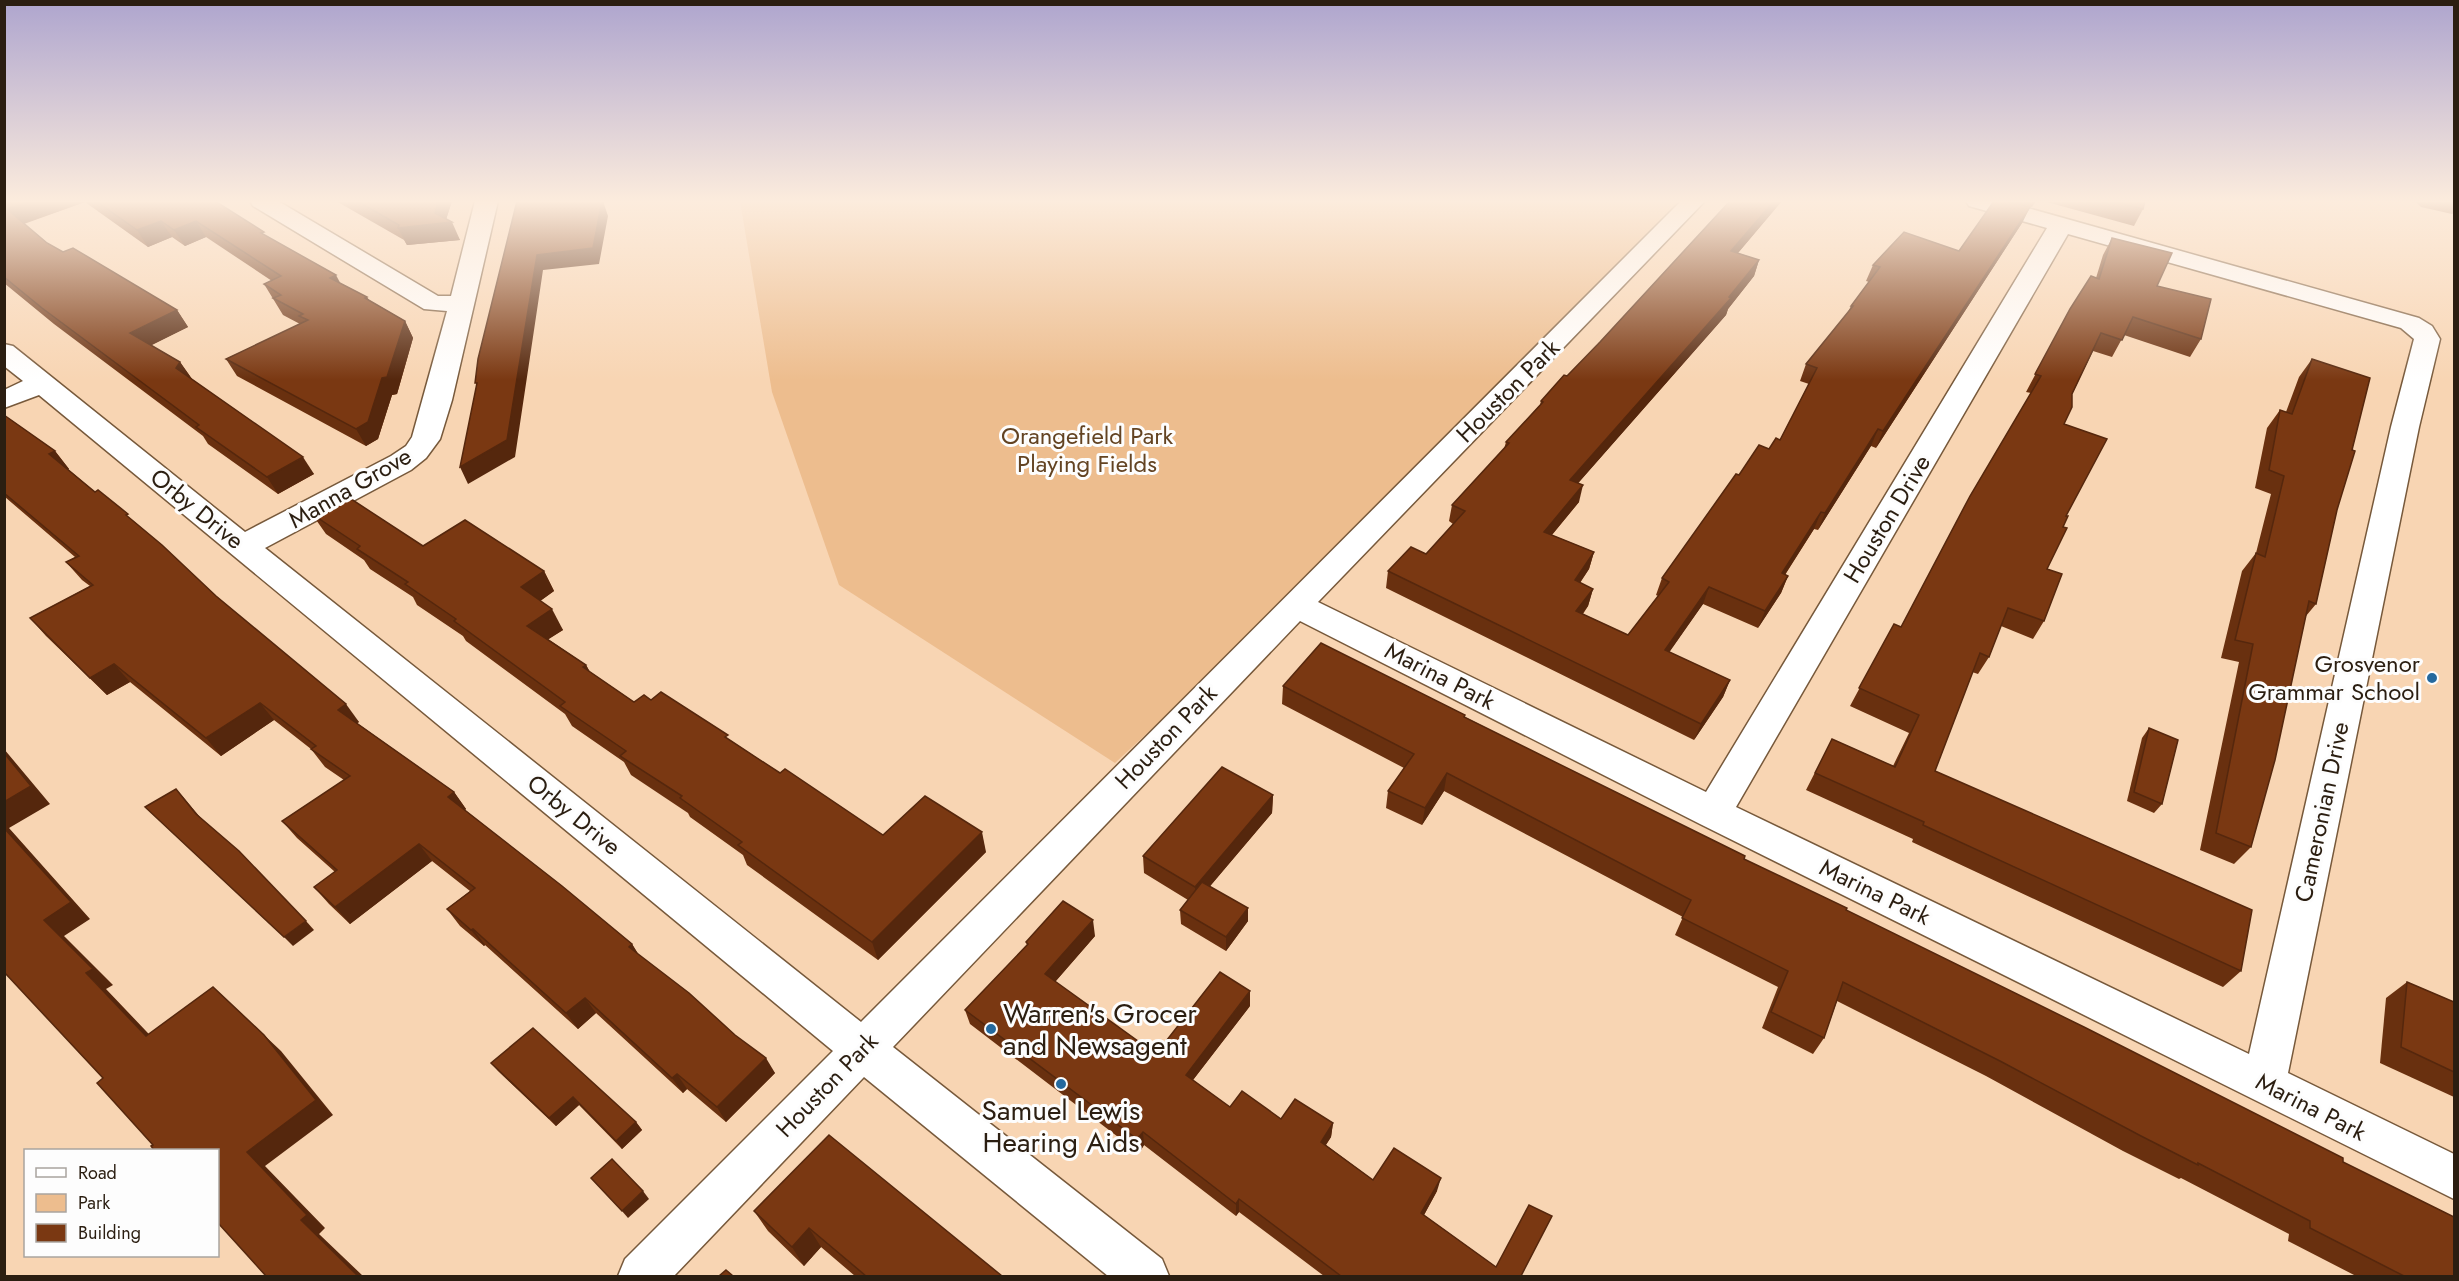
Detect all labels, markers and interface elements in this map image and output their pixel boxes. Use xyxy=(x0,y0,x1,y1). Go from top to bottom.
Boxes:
street label: Houston Park xyxy=(1448,331,1568,450)
park label: Orangefield Park Playing Fields xyxy=(1001,418,1173,481)
street label: Manna Grove xyxy=(282,438,418,537)
street label: Houston Drive xyxy=(1834,448,1939,590)
street label: Orby Drive xyxy=(143,460,252,557)
street label: Marina Park xyxy=(1379,633,1502,718)
place label: Grosvenor Grammar School xyxy=(2248,646,2421,709)
marker: Grosvenor Grammar School xyxy=(2425,671,2439,685)
street label: Houston Park xyxy=(1107,676,1225,797)
street label: Cameronian Drive xyxy=(2285,718,2358,905)
street label: Orby Drive xyxy=(520,766,629,863)
street label: Marina Park xyxy=(1814,850,1937,934)
place label: Warren's Grocer and Newsagent xyxy=(1003,993,1197,1066)
marker: Warren's Grocer and Newsagent xyxy=(984,1022,998,1036)
street label: Houston Park xyxy=(768,1024,886,1145)
street label: Marina Park xyxy=(2250,1064,2373,1149)
marker: Samuel Lewis Hearing Aids xyxy=(1054,1077,1068,1091)
place label: Samuel Lewis Hearing Aids xyxy=(982,1090,1140,1163)
legend xyxy=(24,1149,219,1257)
text: Road xyxy=(78,1160,117,1186)
text: Park xyxy=(78,1190,110,1216)
text: Building xyxy=(78,1220,141,1246)

